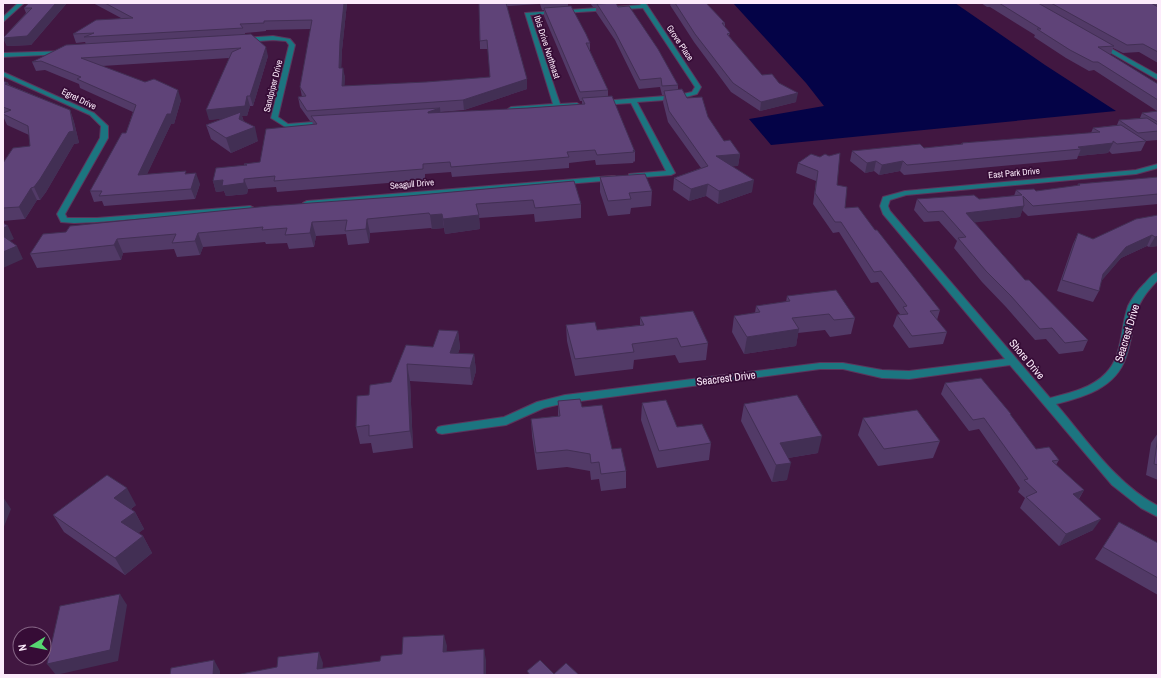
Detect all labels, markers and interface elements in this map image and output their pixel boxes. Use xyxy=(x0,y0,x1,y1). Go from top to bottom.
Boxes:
street label: Ibis Drive Northeast xyxy=(531,14,563,80)
street label: Grove Place xyxy=(664,23,696,63)
street label: Sandpiper Drive xyxy=(261,58,285,114)
street label: Egret Drive xyxy=(60,85,98,113)
street label: East Park Drive xyxy=(988,165,1040,181)
street label: Seagull Drive xyxy=(389,176,435,192)
street label: Seacrest Drive xyxy=(1112,302,1142,364)
street label: Shore Drive xyxy=(1006,336,1048,382)
street label: Seacrest Drive xyxy=(696,367,756,389)
north arrow xyxy=(12,626,52,666)
text: N xyxy=(15,643,30,652)

